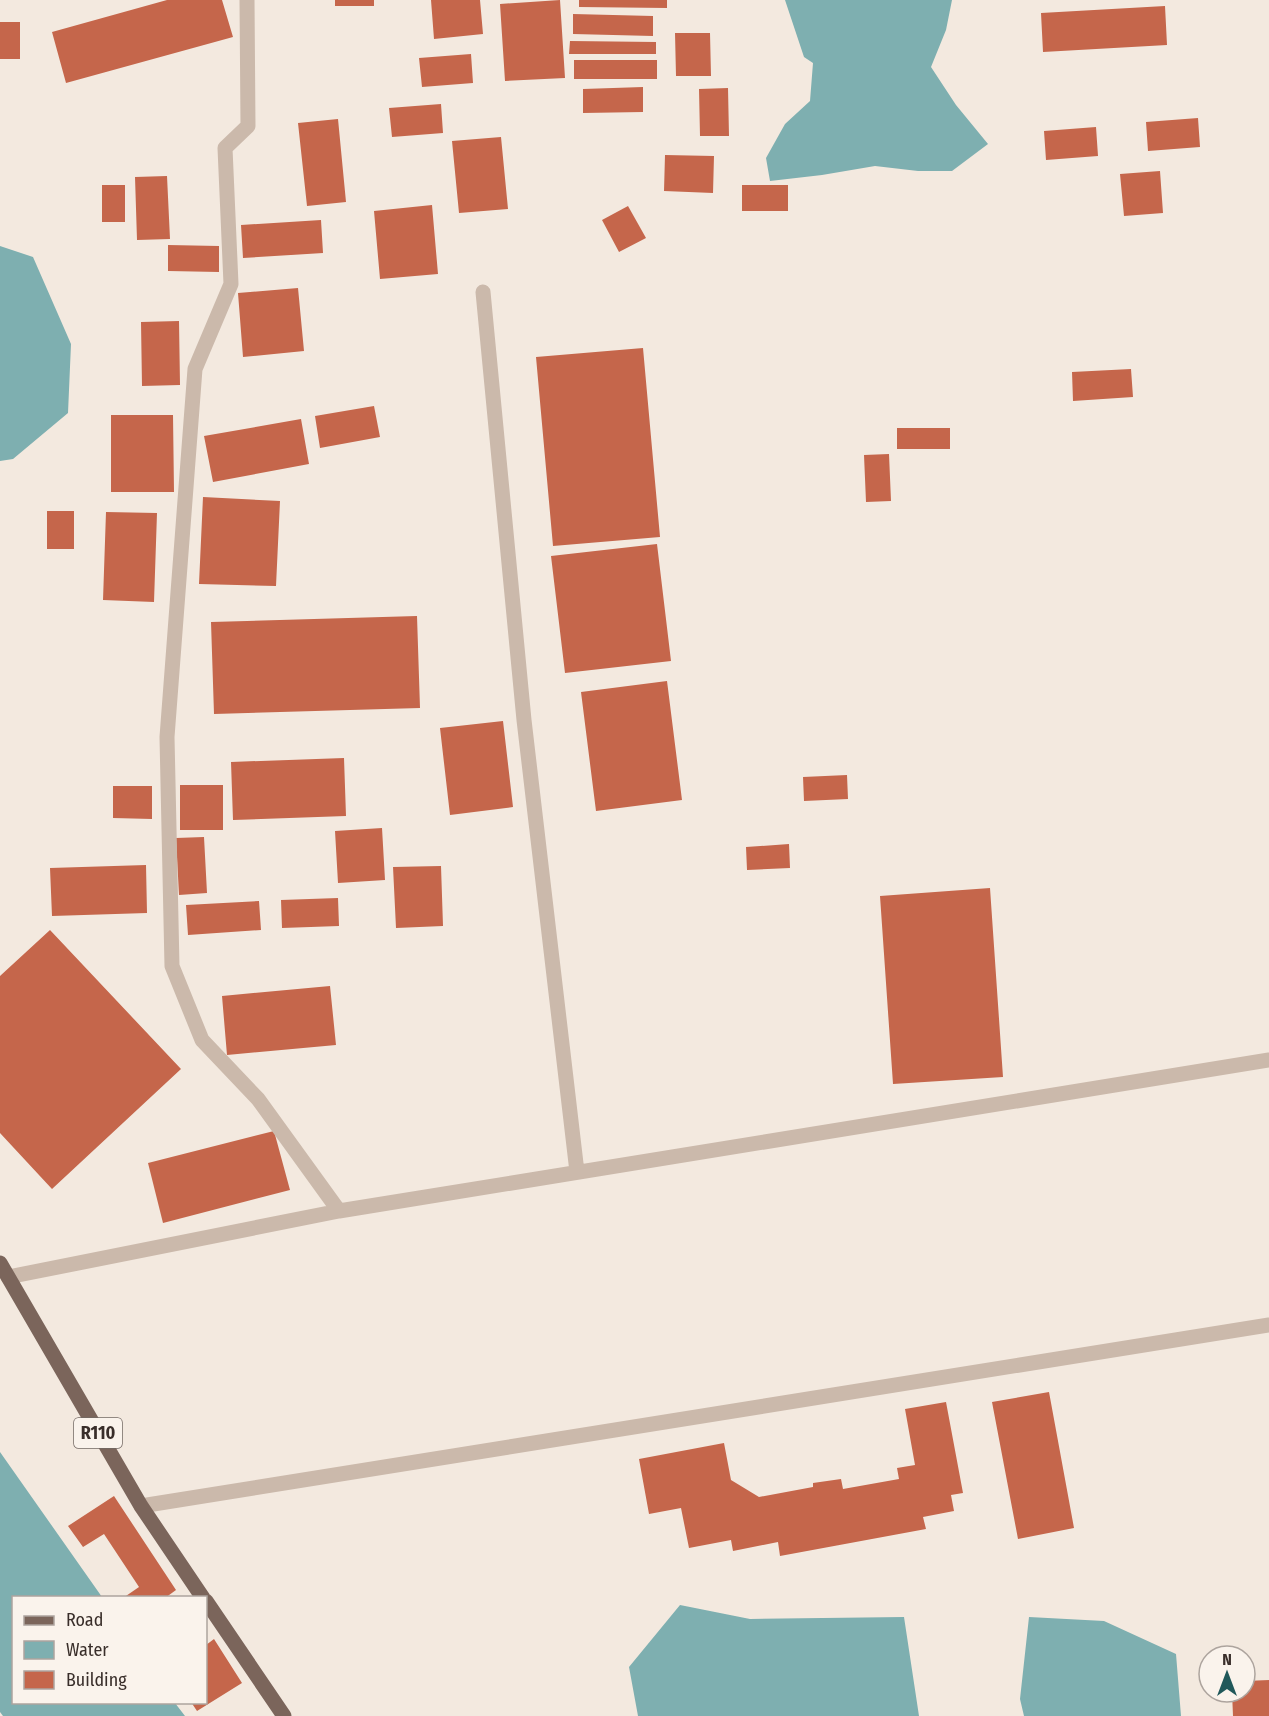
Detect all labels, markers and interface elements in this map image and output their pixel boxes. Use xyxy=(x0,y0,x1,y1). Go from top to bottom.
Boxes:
road number: R110 xyxy=(74,1418,122,1448)
legend xyxy=(12,1596,207,1704)
text: Road xyxy=(66,1609,103,1631)
text: Water xyxy=(66,1639,109,1661)
north arrow xyxy=(1197,1644,1257,1704)
text: N xyxy=(1222,1650,1232,1669)
text: Building xyxy=(66,1669,127,1691)

